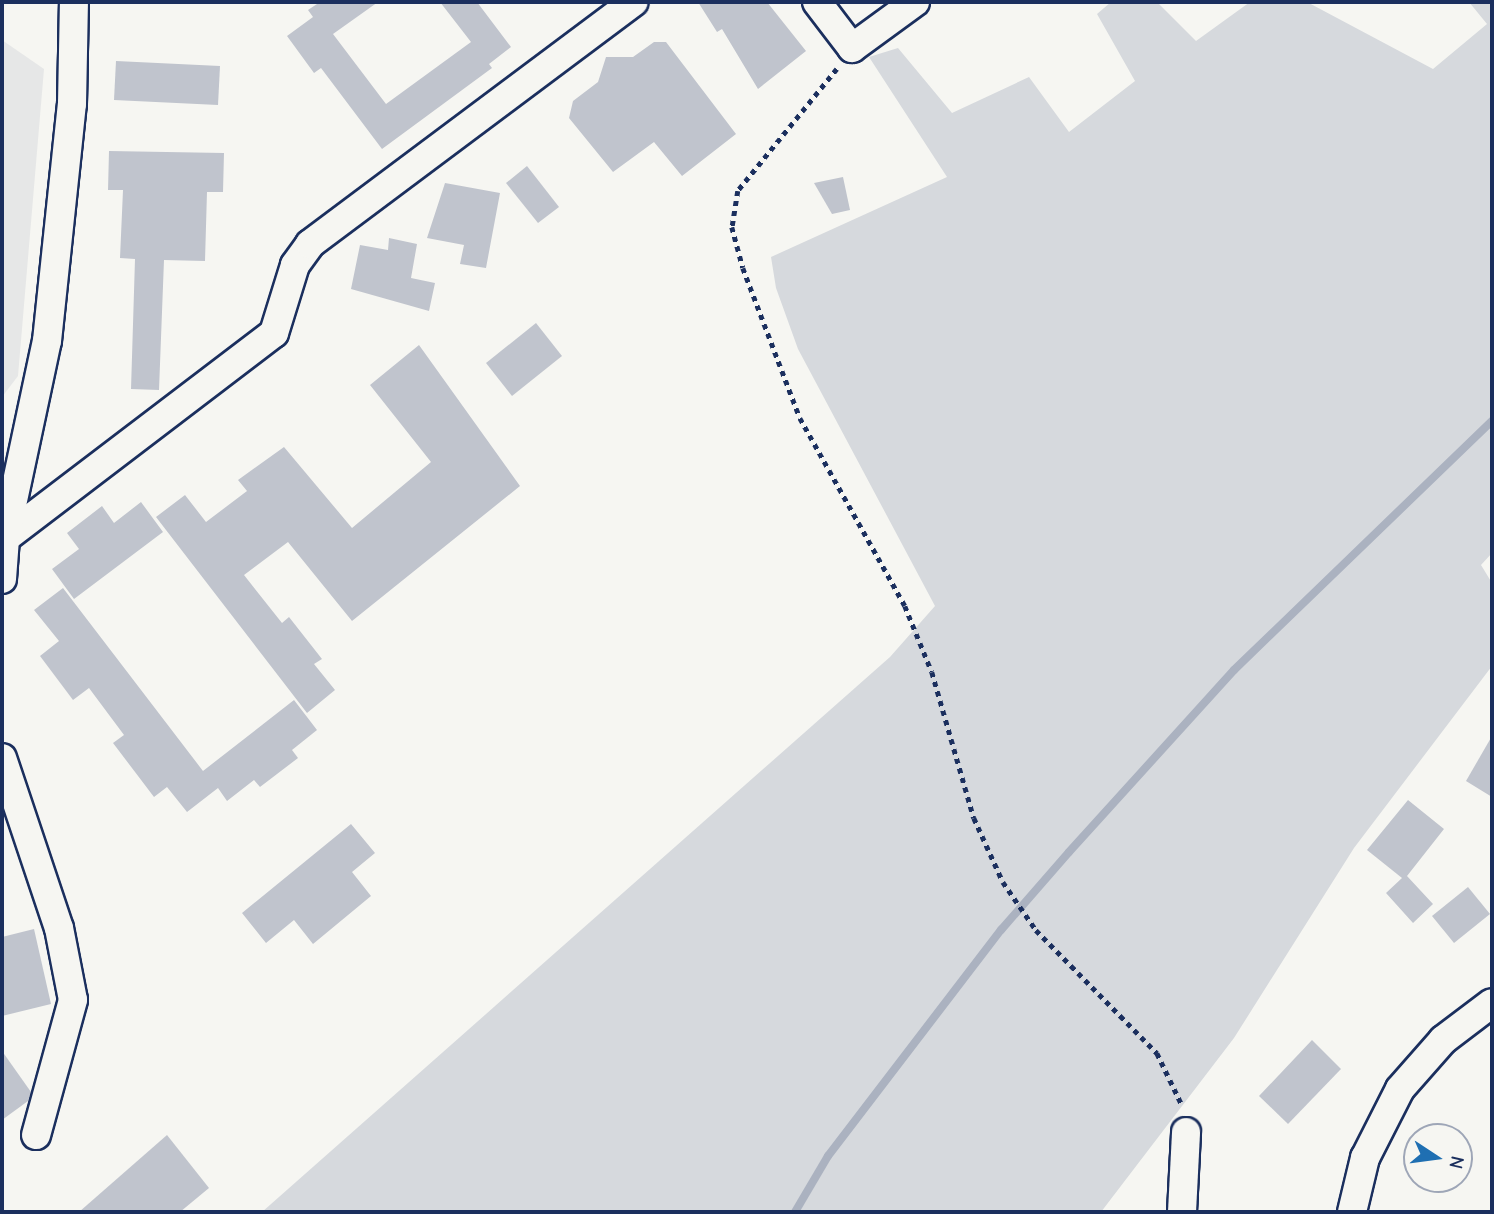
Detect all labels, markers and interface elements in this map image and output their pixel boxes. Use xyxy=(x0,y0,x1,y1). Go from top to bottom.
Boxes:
north arrow xyxy=(1403,1123,1473,1193)
text: N xyxy=(1444,1154,1469,1171)

